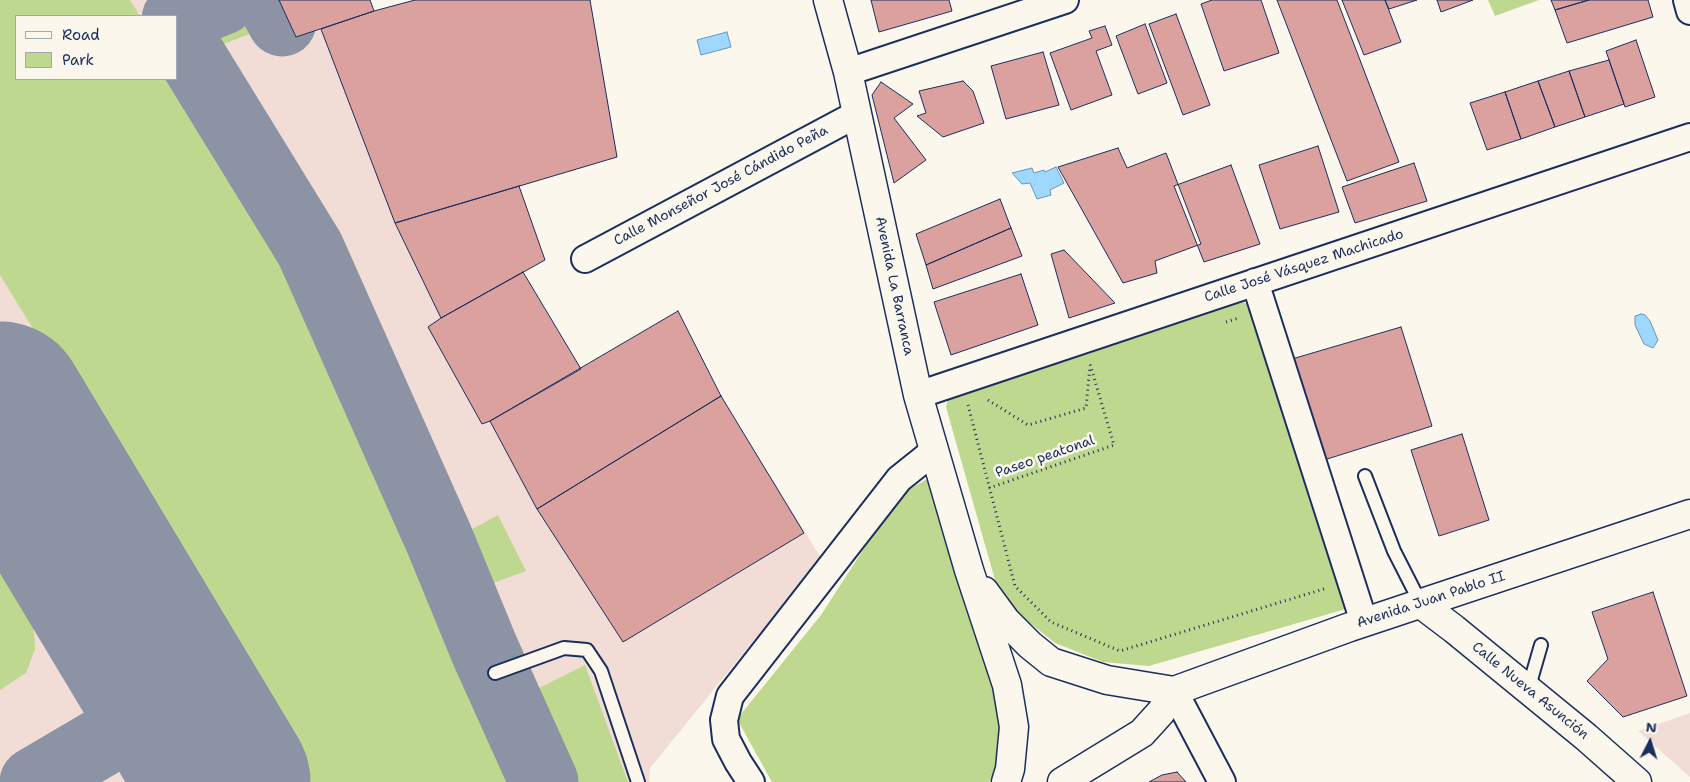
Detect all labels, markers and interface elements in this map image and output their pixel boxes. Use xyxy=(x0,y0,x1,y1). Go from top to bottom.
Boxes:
legend xyxy=(15,15,178,80)
text: Road xyxy=(62,25,100,45)
text: Park xyxy=(62,50,94,70)
street label: Calle Monseñor José Cándido Peña xyxy=(611,122,831,250)
street label: Avenida La Barranca xyxy=(871,215,917,357)
street label: Calle José Vásquez Machicado xyxy=(1202,226,1406,306)
street label: Paseo peatonal xyxy=(993,432,1097,482)
street label: Avenida Juan Pablo II xyxy=(1355,568,1507,632)
street label: Calle Nueva Asunción xyxy=(1468,639,1592,743)
north arrow xyxy=(1625,717,1675,767)
text: N xyxy=(1645,718,1658,737)

